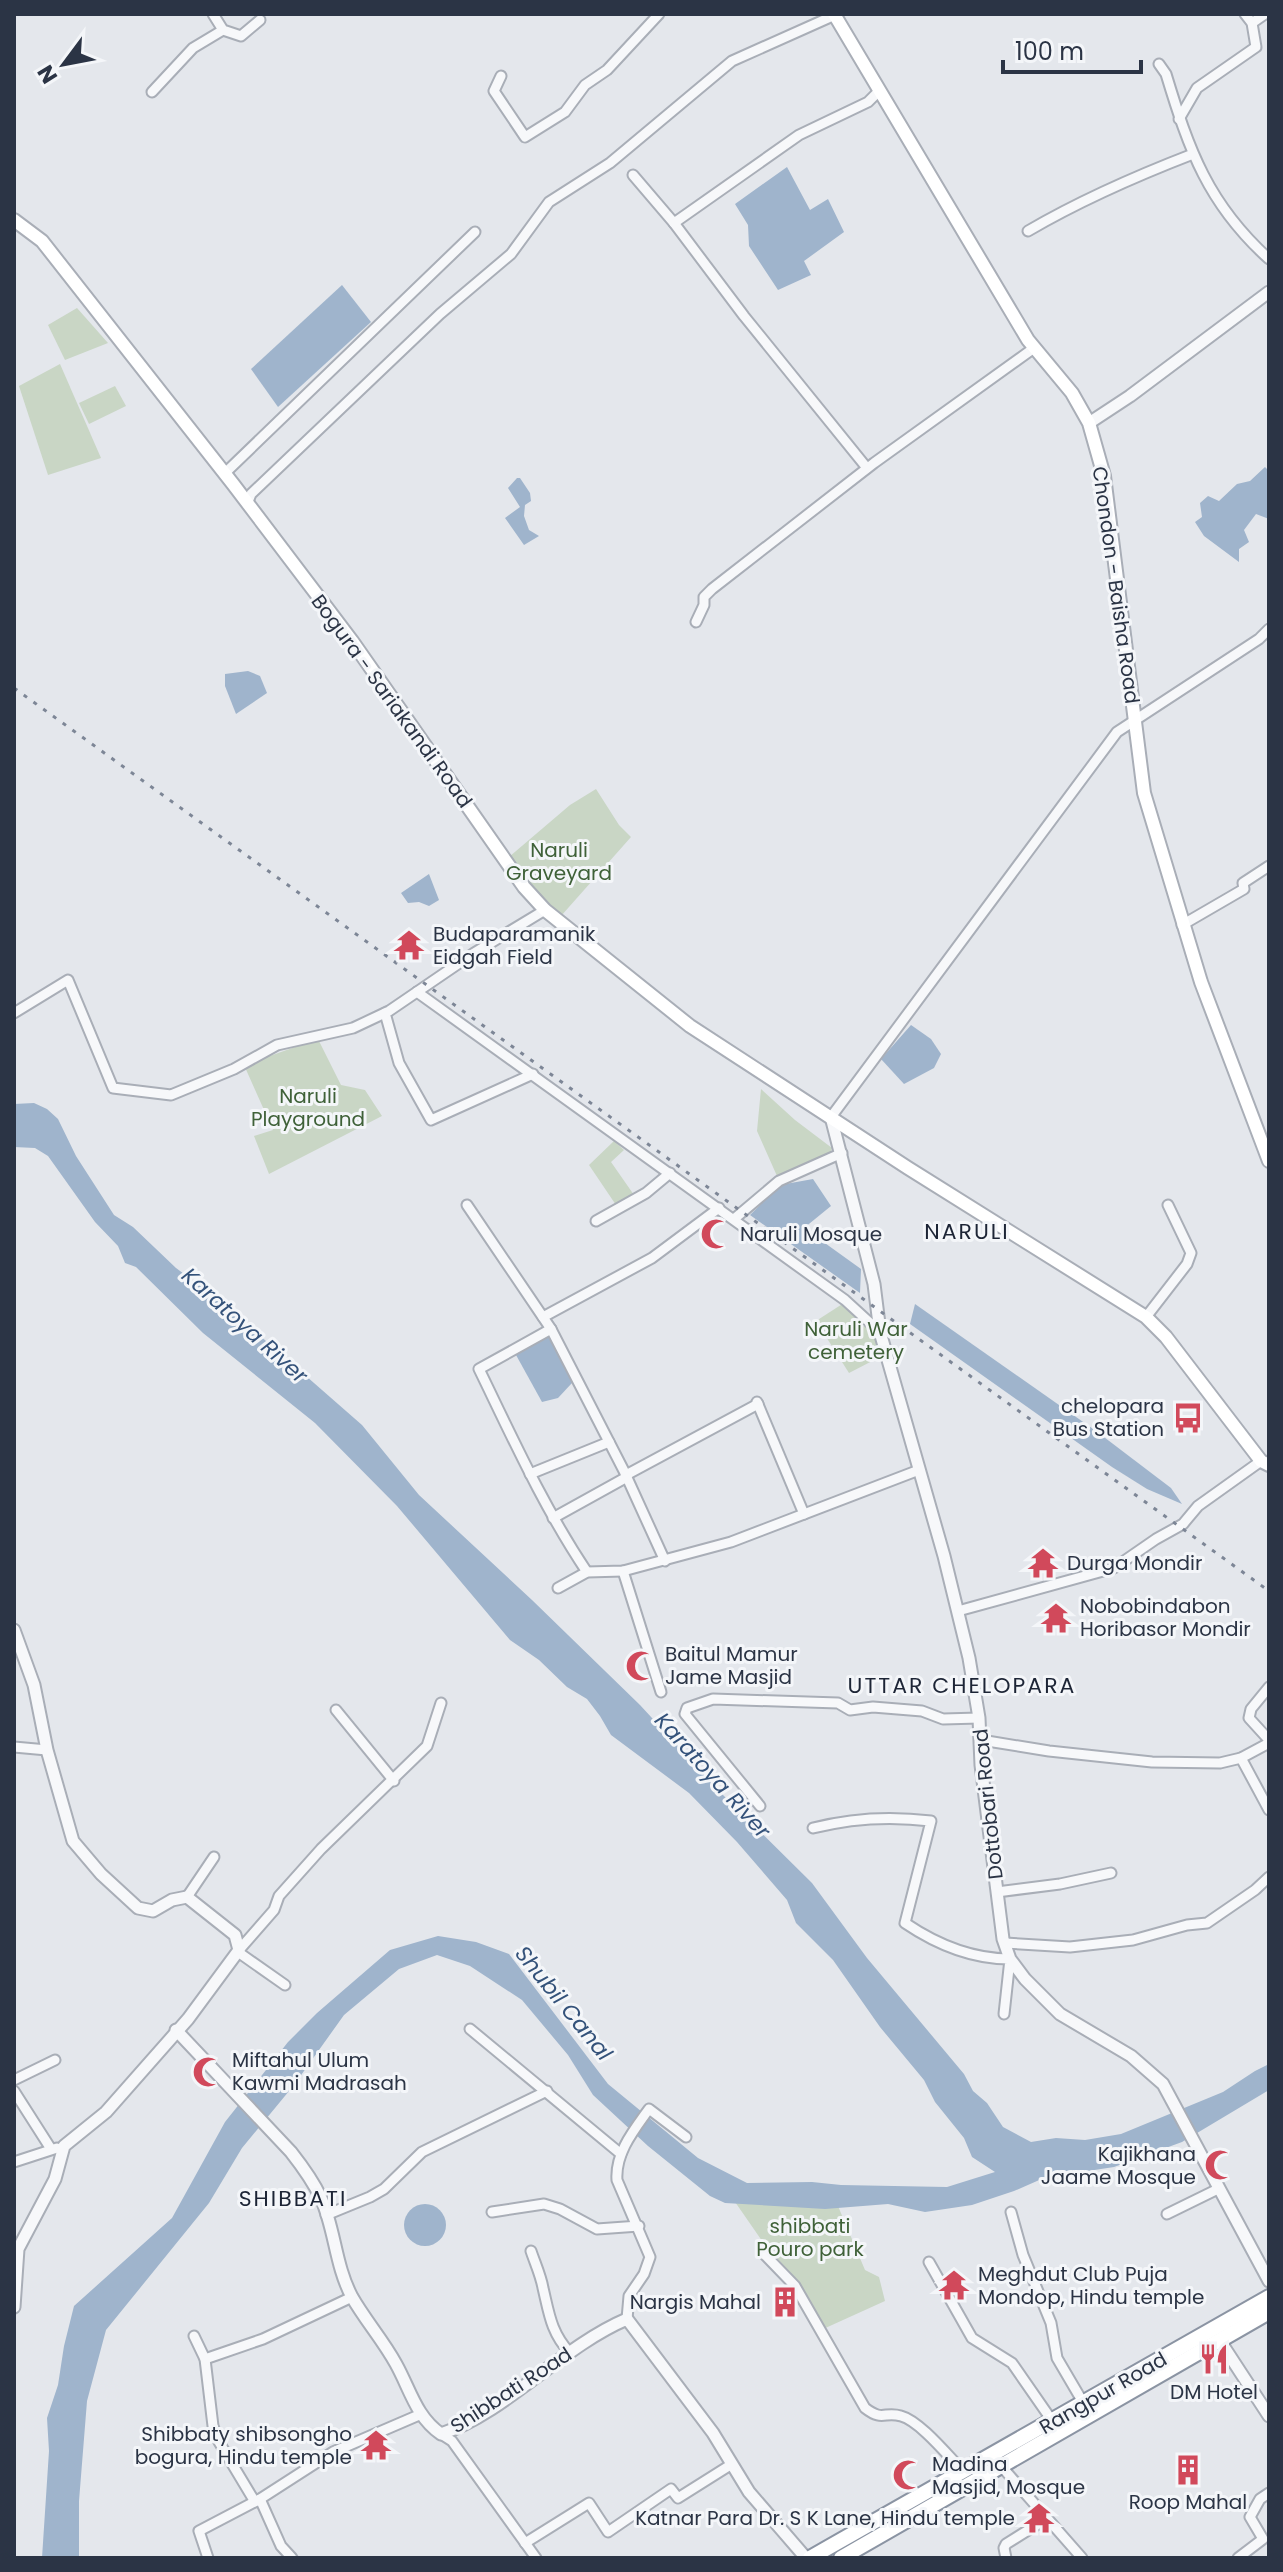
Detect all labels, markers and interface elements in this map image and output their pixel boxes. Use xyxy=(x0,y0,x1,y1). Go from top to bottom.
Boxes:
north arrow xyxy=(24,24,104,104)
scale bar xyxy=(1003,24,1141,74)
text: 100 m xyxy=(1015,35,1084,68)
text: N xyxy=(30,59,65,90)
street label: Chondon - Baisha Road xyxy=(1085,464,1147,706)
street label: Bogura - Sariakandi Road xyxy=(305,589,479,813)
park label: Naruli Graveyard xyxy=(506,836,612,887)
place label: Budaparamanik Eidgah Field xyxy=(433,920,596,971)
temple icon: Budaparamanik Eidgah Field xyxy=(392,928,426,962)
park label: Naruli Playground xyxy=(251,1082,365,1133)
district label: NARULI xyxy=(924,1216,1010,1247)
mosque icon: Naruli Mosque xyxy=(699,1217,733,1251)
place label: Naruli Mosque xyxy=(740,1220,882,1248)
water label: Karatoya River xyxy=(175,1260,315,1391)
park label: Naruli War cemetery xyxy=(804,1315,908,1366)
place label: chelopara Bus Station xyxy=(1053,1392,1164,1443)
bus stop icon: chelopara Bus Station xyxy=(1171,1401,1205,1435)
temple icon: Durga Mondir xyxy=(1026,1546,1060,1580)
place label: Durga Mondir xyxy=(1067,1549,1203,1577)
place label: Nobobindabon Horibasor Mondir xyxy=(1080,1592,1251,1643)
temple icon: Nobobindabon Horibasor Mondir xyxy=(1039,1601,1073,1635)
place label: Baitul Mamur Jame Masjid xyxy=(665,1640,798,1691)
mosque icon: Baitul Mamur Jame Masjid xyxy=(624,1649,658,1683)
district label: UTTAR CHELOPARA xyxy=(848,1670,1076,1701)
water label: Karatoya River xyxy=(648,1706,778,1846)
street label: Dottobari Road xyxy=(966,1727,1010,1881)
water label: Shubil Canal xyxy=(508,1939,620,2068)
place label: Miftahul Ulum Kawmi Madrasah xyxy=(232,2046,407,2097)
mosque icon: Miftahul Ulum Kawmi Madrasah xyxy=(191,2055,225,2089)
place label: Kajikhana Jaame Mosque xyxy=(1041,2140,1196,2191)
mosque icon: Kajikhana Jaame Mosque xyxy=(1203,2148,1237,2182)
district label: SHIBBATI xyxy=(239,2183,347,2214)
park label: shibbati Pouro park xyxy=(756,2212,864,2263)
place label: Meghdut Club Puja Mondop, Hindu temple xyxy=(978,2260,1204,2311)
temple icon: Meghdut Club Puja Mondop, Hindu temple xyxy=(937,2268,971,2302)
building icon: Nargis Mahal xyxy=(768,2285,802,2319)
place label: Nargis Mahal xyxy=(630,2288,761,2316)
street label: Shibbati Road xyxy=(445,2340,577,2440)
restaurant icon: DM Hotel xyxy=(1197,2342,1231,2376)
street label: Rangpur Road xyxy=(1034,2345,1172,2441)
place label: DM Hotel xyxy=(1170,2378,1258,2406)
place label: Shibbaty shibsongho bogura, Hindu temple xyxy=(135,2420,352,2471)
temple icon: Shibbaty shibsongho bogura, Hindu temple xyxy=(359,2428,393,2462)
place label: Madina Masjid, Mosque xyxy=(932,2450,1085,2501)
building icon: Roop Mahal xyxy=(1171,2453,1205,2487)
mosque icon: Madina Masjid, Mosque xyxy=(891,2458,925,2492)
place label: Roop Mahal xyxy=(1129,2488,1247,2516)
temple icon: Katnar Para Dr. S K Lane, Hindu temple xyxy=(1022,2501,1056,2535)
place label: Katnar Para Dr. S K Lane, Hindu temple xyxy=(635,2504,1015,2532)

